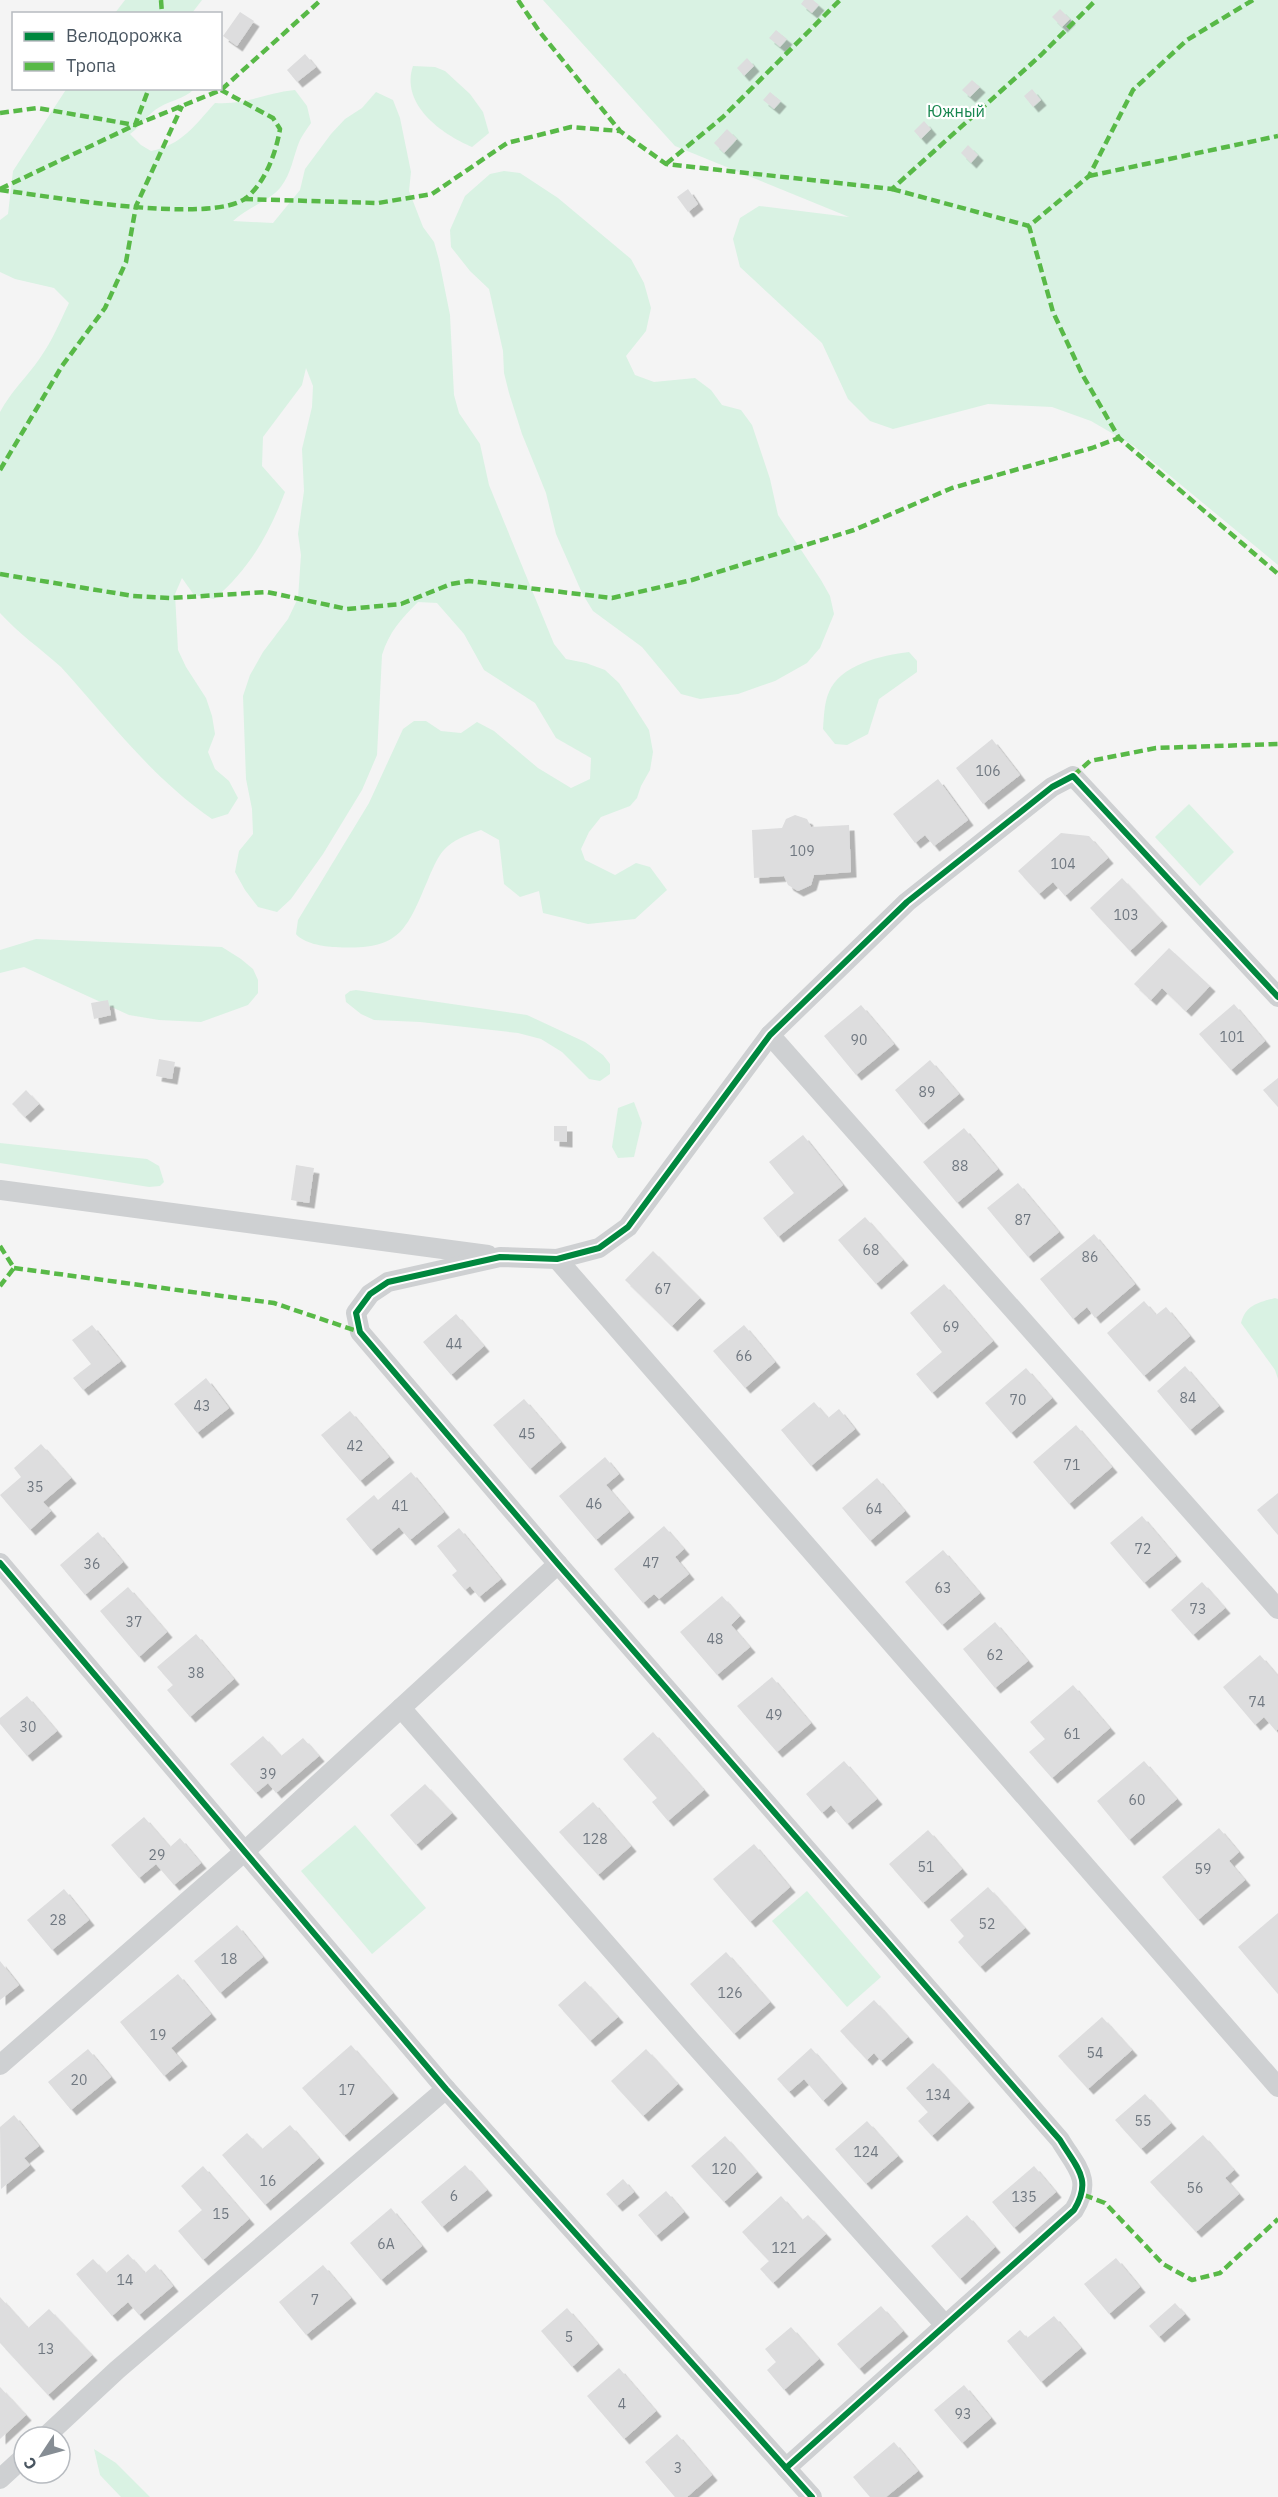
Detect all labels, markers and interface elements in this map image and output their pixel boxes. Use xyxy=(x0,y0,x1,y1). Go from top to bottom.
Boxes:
legend xyxy=(12,12,222,90)
text: Велодорожка xyxy=(66,24,182,47)
text: Тропа xyxy=(66,54,116,77)
park label: Южный xyxy=(927,101,985,121)
house number: 106 xyxy=(975,762,1001,780)
house number: 109 xyxy=(789,842,815,860)
house number: 104 xyxy=(1050,855,1076,873)
house number: 103 xyxy=(1113,906,1139,924)
house number: 101 xyxy=(1219,1028,1245,1046)
house number: 90 xyxy=(851,1031,867,1049)
house number: 89 xyxy=(919,1083,935,1101)
house number: 88 xyxy=(952,1157,968,1175)
house number: 87 xyxy=(1015,1211,1031,1229)
house number: 68 xyxy=(863,1241,879,1259)
house number: 86 xyxy=(1082,1248,1098,1266)
house number: 67 xyxy=(655,1280,671,1298)
house number: 69 xyxy=(943,1318,959,1336)
house number: 44 xyxy=(446,1335,462,1353)
house number: 66 xyxy=(736,1347,752,1365)
house number: 84 xyxy=(1180,1389,1196,1407)
house number: 70 xyxy=(1010,1391,1026,1409)
house number: 43 xyxy=(194,1397,210,1415)
house number: 45 xyxy=(519,1425,535,1443)
house number: 42 xyxy=(347,1437,363,1455)
house number: 71 xyxy=(1064,1456,1080,1474)
house number: 35 xyxy=(27,1478,43,1496)
house number: 46 xyxy=(586,1495,602,1513)
house number: 41 xyxy=(392,1497,408,1515)
house number: 64 xyxy=(866,1500,882,1518)
house number: 72 xyxy=(1135,1540,1151,1558)
house number: 47 xyxy=(643,1554,659,1572)
house number: 36 xyxy=(84,1555,100,1573)
house number: 63 xyxy=(935,1579,951,1597)
house number: 73 xyxy=(1190,1600,1206,1618)
house number: 37 xyxy=(126,1613,142,1631)
house number: 48 xyxy=(707,1630,723,1648)
house number: 62 xyxy=(987,1646,1003,1664)
house number: 38 xyxy=(188,1664,204,1682)
house number: 74 xyxy=(1249,1693,1265,1711)
house number: 49 xyxy=(766,1706,782,1724)
house number: 30 xyxy=(20,1718,36,1736)
house number: 61 xyxy=(1064,1725,1080,1743)
house number: 39 xyxy=(260,1765,276,1783)
house number: 60 xyxy=(1129,1791,1145,1809)
house number: 128 xyxy=(582,1830,608,1848)
house number: 29 xyxy=(149,1846,165,1864)
house number: 51 xyxy=(918,1858,934,1876)
house number: 59 xyxy=(1195,1860,1211,1878)
house number: 28 xyxy=(50,1911,66,1929)
house number: 52 xyxy=(979,1915,995,1933)
house number: 18 xyxy=(221,1950,237,1968)
house number: 126 xyxy=(717,1984,743,2002)
house number: 19 xyxy=(150,2026,166,2044)
house number: 54 xyxy=(1087,2044,1103,2062)
house number: 20 xyxy=(71,2071,87,2089)
house number: 17 xyxy=(339,2081,355,2099)
house number: 134 xyxy=(925,2086,951,2104)
house number: 55 xyxy=(1135,2112,1151,2130)
house number: 124 xyxy=(853,2143,879,2161)
house number: 120 xyxy=(711,2160,737,2178)
house number: 16 xyxy=(260,2172,276,2190)
house number: 56 xyxy=(1187,2179,1203,2197)
house number: 6 xyxy=(450,2187,458,2205)
house number: 135 xyxy=(1011,2188,1037,2206)
house number: 15 xyxy=(213,2205,229,2223)
house number: 6А xyxy=(377,2235,395,2253)
house number: 121 xyxy=(771,2239,797,2257)
house number: 14 xyxy=(117,2271,133,2289)
house number: 7 xyxy=(311,2291,319,2309)
house number: 5 xyxy=(565,2328,573,2346)
house number: 13 xyxy=(38,2340,54,2358)
house number: 4 xyxy=(618,2395,626,2413)
house number: 93 xyxy=(955,2405,971,2423)
north arrow xyxy=(12,2425,72,2485)
text: С xyxy=(19,2454,41,2474)
house number: 3 xyxy=(674,2459,682,2477)

